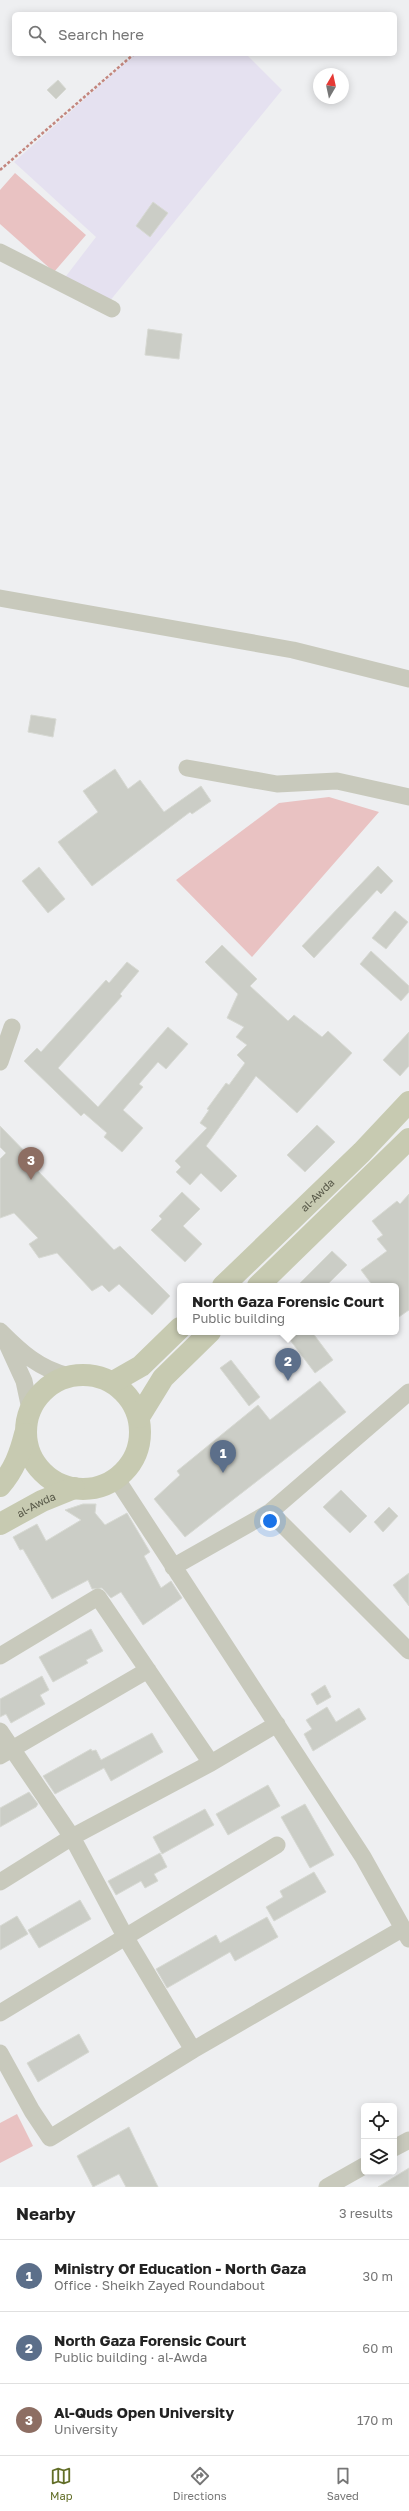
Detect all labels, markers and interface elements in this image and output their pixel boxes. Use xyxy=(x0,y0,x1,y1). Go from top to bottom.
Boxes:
search box xyxy=(12,12,397,56)
icon: search xyxy=(26,23,48,45)
text: Search here xyxy=(58,25,144,43)
north arrow xyxy=(313,68,349,104)
pin: 3 xyxy=(18,1147,44,1180)
street label: al-Awda xyxy=(297,1175,337,1214)
popup xyxy=(177,1283,399,1335)
text: North Gaza Forensic Court xyxy=(192,1292,384,1310)
text: Public building xyxy=(192,1310,285,1326)
pin: 2 xyxy=(275,1348,301,1381)
pin: 1 xyxy=(210,1440,236,1473)
street label: al-Awda xyxy=(14,1489,57,1520)
your location xyxy=(260,1511,280,1531)
map controls xyxy=(361,2103,397,2175)
button: locate xyxy=(361,2103,397,2139)
button: layers xyxy=(361,2139,397,2175)
text: Nearby xyxy=(16,2203,76,2224)
text: 3 results xyxy=(339,2205,393,2221)
text: Ministry Of Education - North Gaza xyxy=(54,2259,306,2277)
text: 1 xyxy=(26,2268,32,2284)
text: 30 m xyxy=(363,2268,393,2284)
text: Office · Sheikh Zayed Roundabout xyxy=(54,2277,265,2293)
text: North Gaza Forensic Court xyxy=(54,2331,246,2349)
text: 2 xyxy=(25,2340,33,2356)
text: 60 m xyxy=(362,2340,393,2356)
text: Public building · al-Awda xyxy=(54,2349,207,2365)
text: Al-Quds Open University xyxy=(54,2403,234,2421)
text: 3 xyxy=(25,2412,33,2428)
text: 170 m xyxy=(357,2412,393,2428)
text: University xyxy=(54,2421,118,2437)
tab: Map xyxy=(50,2465,73,2502)
tab: Directions xyxy=(173,2465,227,2502)
tab: Saved xyxy=(327,2465,359,2502)

